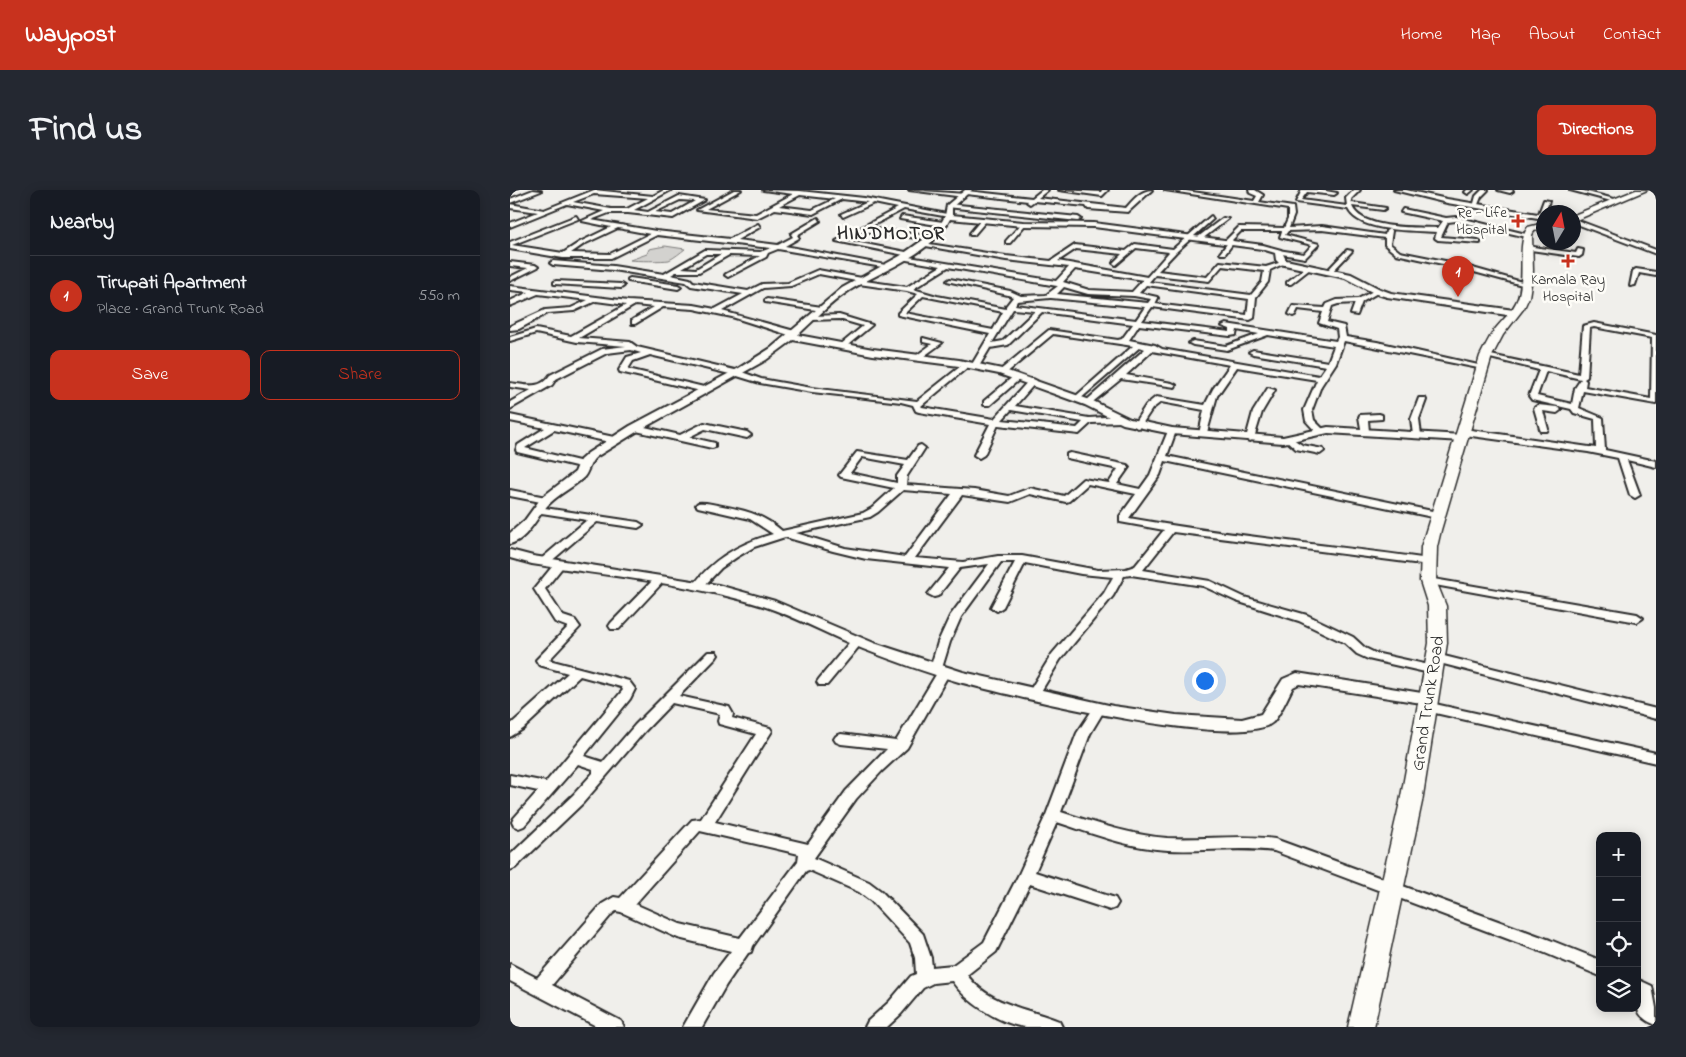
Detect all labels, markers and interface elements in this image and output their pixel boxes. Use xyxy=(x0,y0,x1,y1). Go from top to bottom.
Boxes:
text: Waypost xyxy=(25,18,116,53)
text: Home xyxy=(1401,22,1442,48)
text: Map xyxy=(1470,22,1501,48)
text: About xyxy=(1529,22,1575,48)
text: Contact xyxy=(1603,22,1661,48)
text: Find us xyxy=(30,105,142,156)
button: Directions xyxy=(1537,105,1656,155)
place label: Re - Life Hospital xyxy=(1456,202,1507,241)
north arrow xyxy=(1536,205,1581,250)
text: Nearby xyxy=(50,208,114,238)
marker: Re - Life Hospital xyxy=(1511,214,1525,228)
district label: HINDMOTOR xyxy=(837,221,945,248)
marker: Kamala Ray Hospital xyxy=(1561,254,1575,268)
pin: 1 xyxy=(1442,256,1474,297)
place label: Kamala Ray Hospital xyxy=(1531,269,1605,308)
text: Tirupati Apartment xyxy=(97,270,247,297)
text: 1 xyxy=(63,284,69,308)
text: 550 m xyxy=(418,284,460,308)
text: Place · Grand Trunk Road xyxy=(97,297,264,321)
button: Save xyxy=(50,350,250,400)
button: Share xyxy=(260,350,460,400)
street label: Grand Trunk Road xyxy=(1405,634,1453,773)
your location xyxy=(1192,668,1218,694)
map controls xyxy=(1596,832,1641,1012)
button: + xyxy=(1596,832,1641,877)
button: − xyxy=(1596,877,1641,922)
button: locate xyxy=(1596,922,1641,967)
button: layers xyxy=(1596,967,1641,1012)

